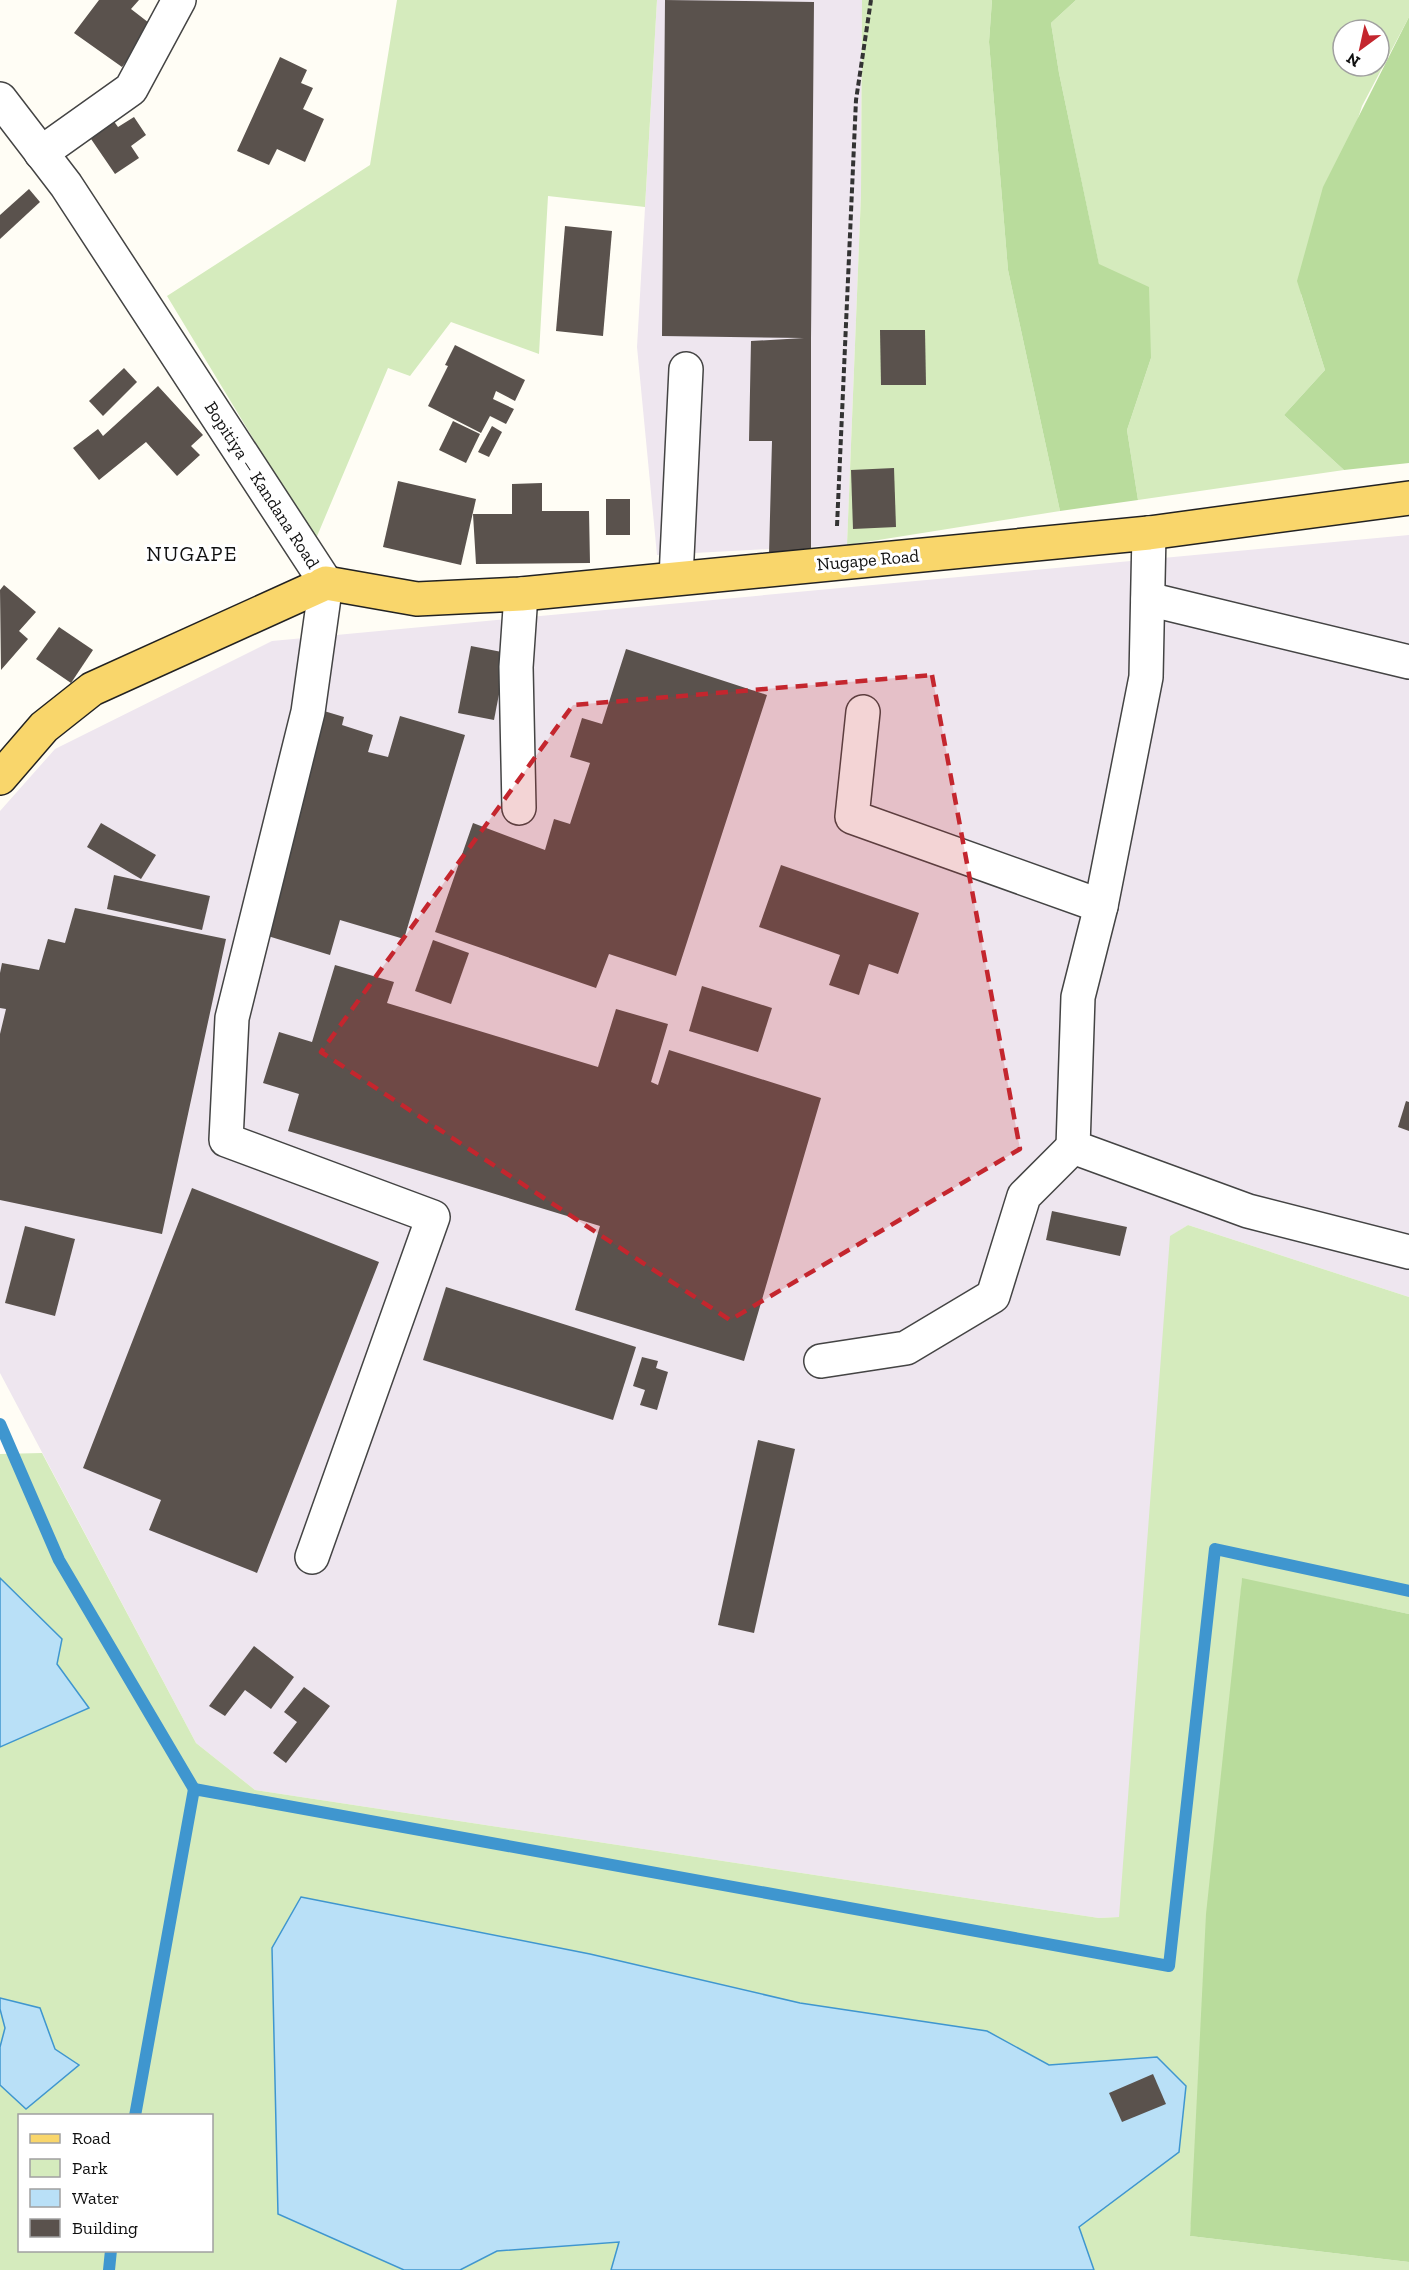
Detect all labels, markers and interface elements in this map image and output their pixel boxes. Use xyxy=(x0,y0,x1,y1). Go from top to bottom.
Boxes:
north arrow xyxy=(1331,18,1391,78)
text: N xyxy=(1343,49,1363,71)
street label: Bopitiya – Kandana Road xyxy=(200,397,324,573)
district label: NUGAPE xyxy=(146,541,238,566)
street label: Nugape Road xyxy=(816,545,920,575)
legend xyxy=(18,2114,213,2252)
text: Road xyxy=(72,2127,111,2149)
text: Park xyxy=(72,2157,108,2179)
text: Water xyxy=(72,2187,119,2209)
text: Building xyxy=(72,2217,138,2239)

